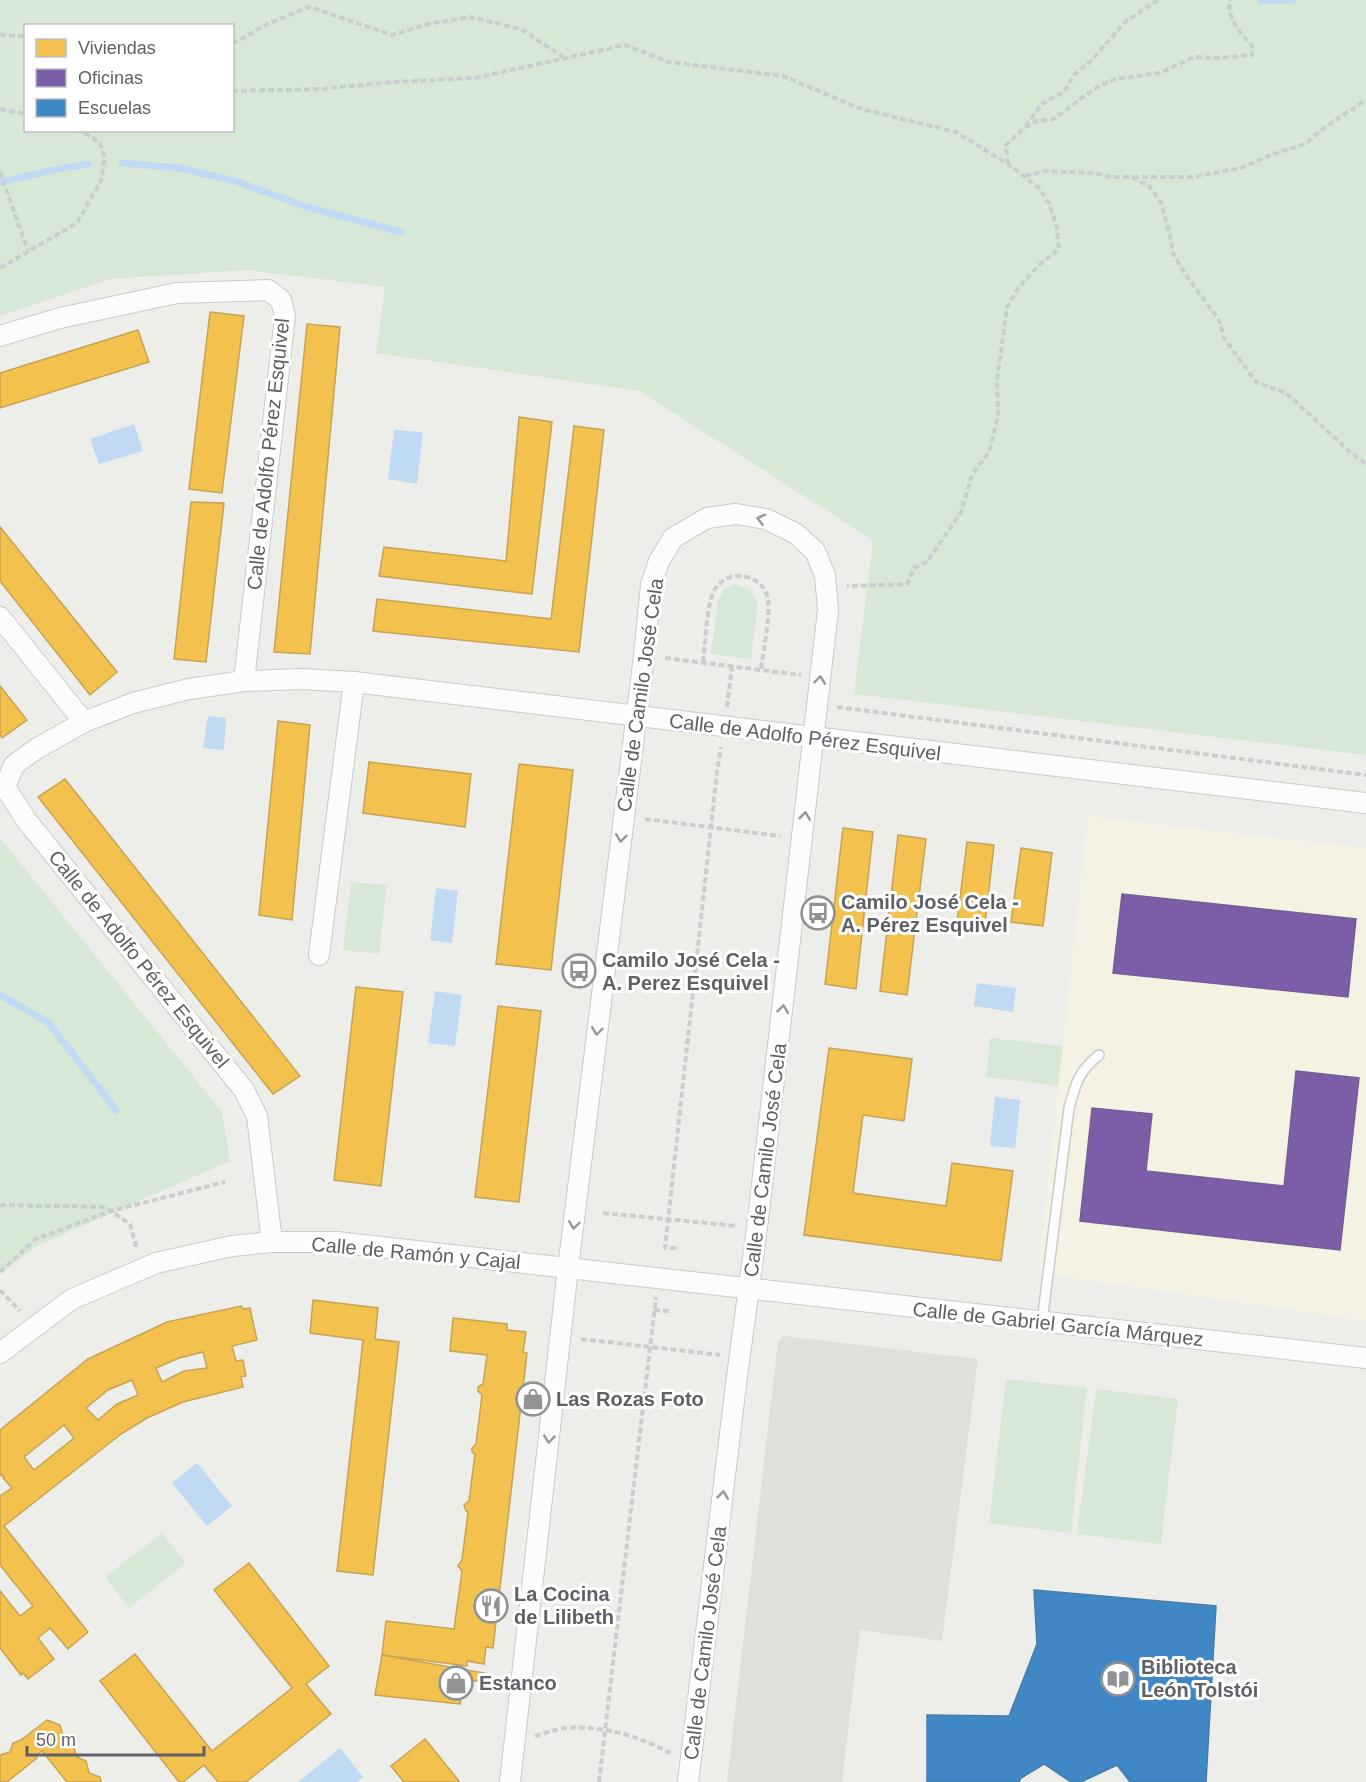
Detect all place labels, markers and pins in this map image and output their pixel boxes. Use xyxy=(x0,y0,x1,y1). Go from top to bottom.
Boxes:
place label: Camilo José Cela - A. Pérez Esquivel xyxy=(841,891,1019,936)
bus stop icon: Camilo José Cela - A. Pérez Esquivel xyxy=(800,895,836,931)
place label: Camilo José Cela - A. Perez Esquivel xyxy=(602,949,780,994)
bus stop icon: Camilo José Cela - A. Perez Esquivel xyxy=(561,953,597,989)
shop icon: Las Rozas Foto xyxy=(515,1381,551,1417)
place label: Las Rozas Foto xyxy=(556,1388,704,1410)
place label: La Cocina de Lilibeth xyxy=(514,1583,614,1628)
restaurant icon: La Cocina de Lilibeth xyxy=(473,1588,509,1624)
place label: Biblioteca León Tolstói xyxy=(1141,1656,1258,1701)
library icon: Biblioteca León Tolstói xyxy=(1100,1661,1136,1697)
shop icon: Estanco xyxy=(438,1665,474,1701)
place label: Estanco xyxy=(479,1672,557,1694)

